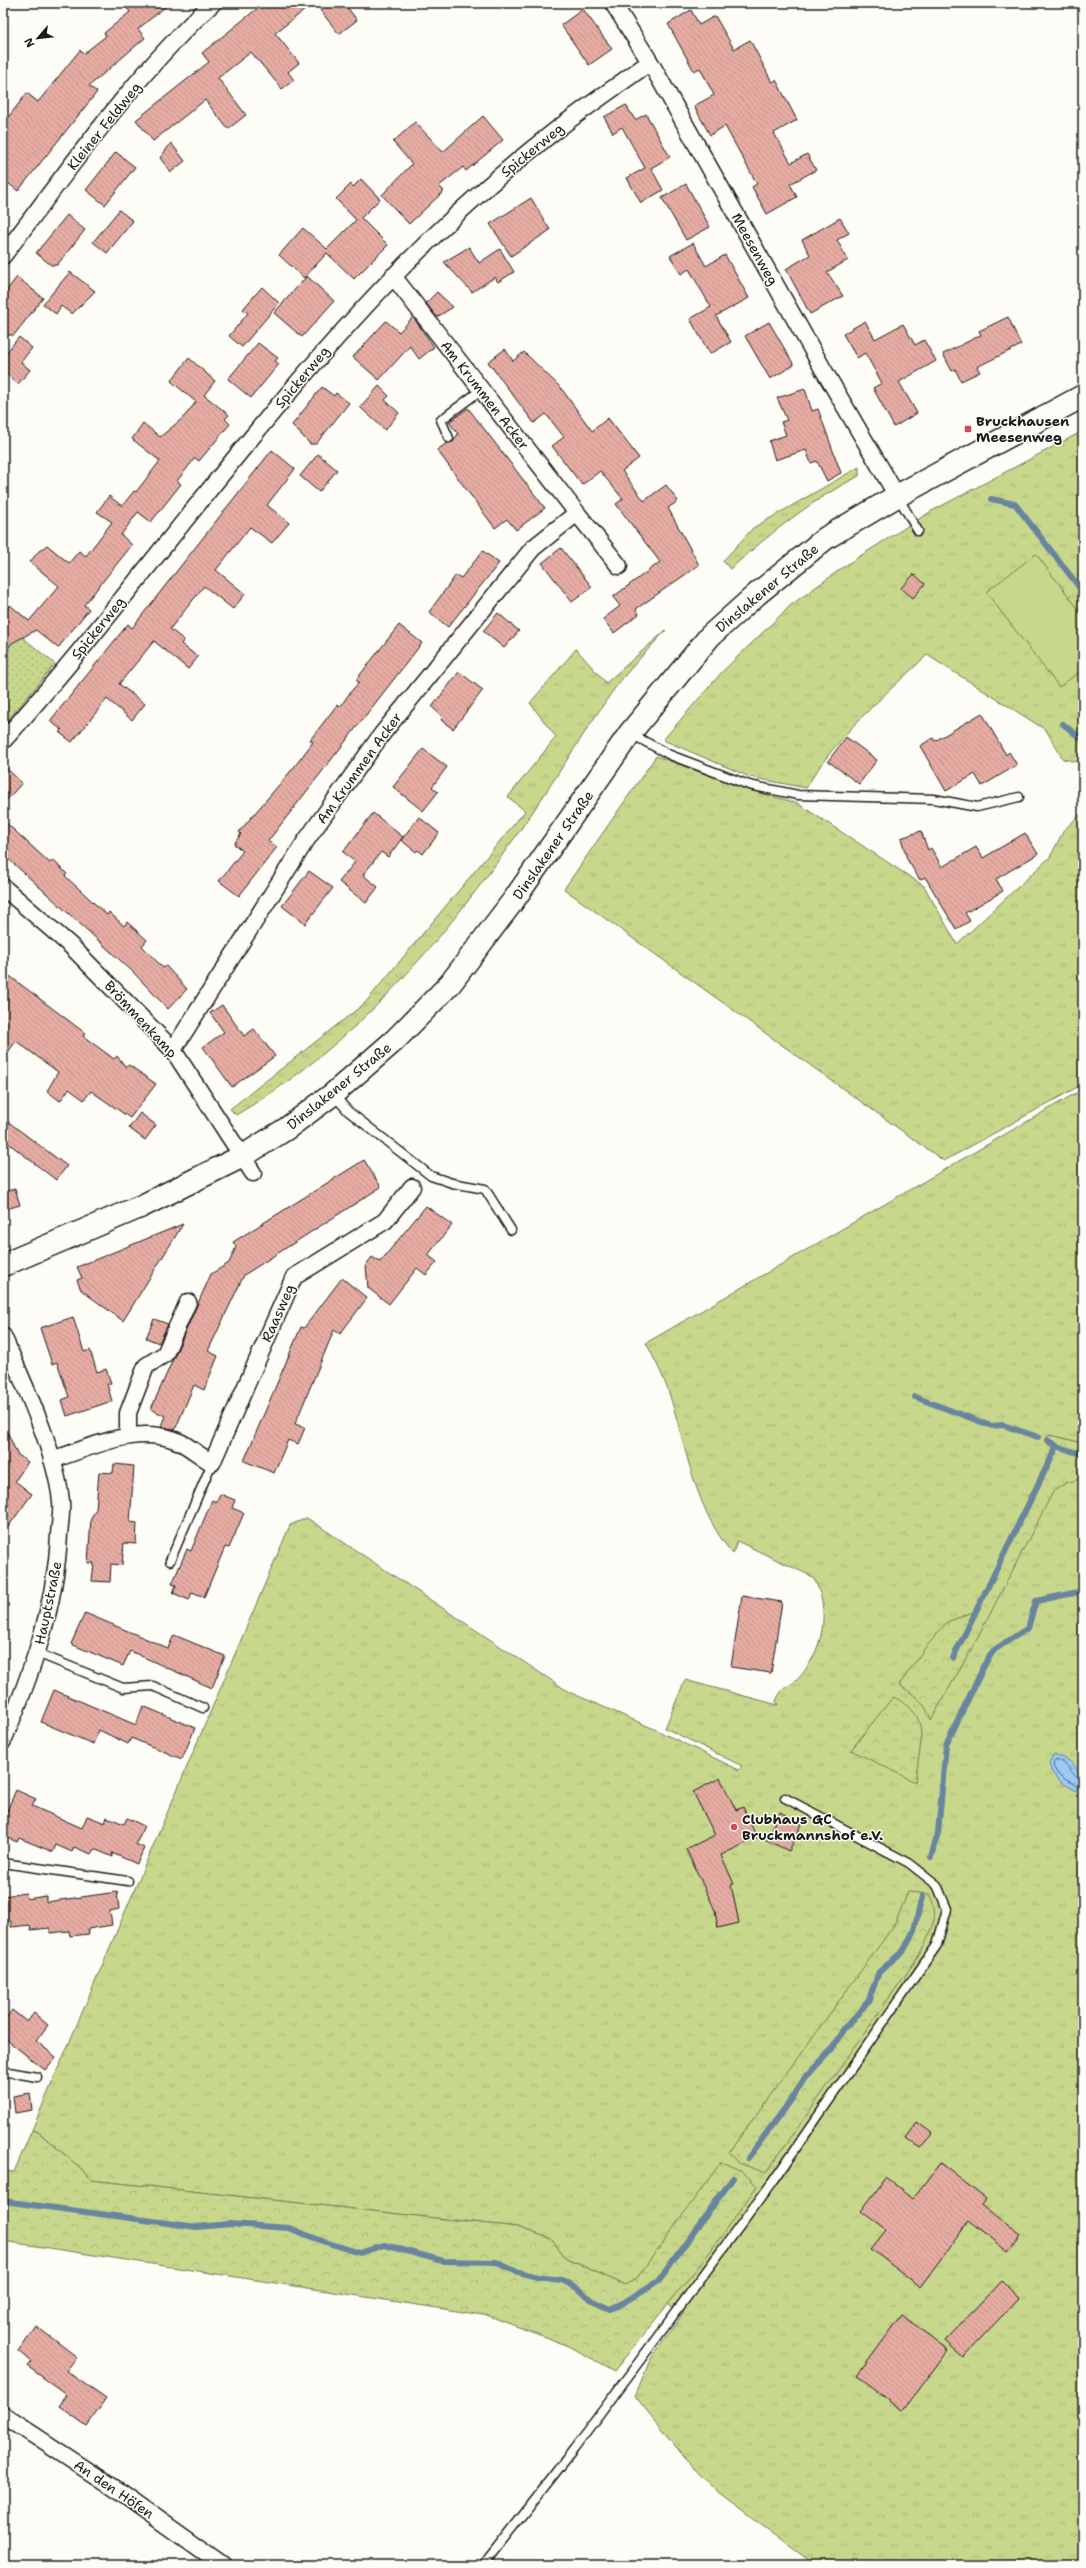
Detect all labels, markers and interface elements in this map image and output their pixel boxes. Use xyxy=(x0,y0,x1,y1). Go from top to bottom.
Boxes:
north arrow xyxy=(18,18,58,58)
text: N xyxy=(21,35,38,50)
street label: Kleiner Feldweg xyxy=(63,78,145,174)
street label: Spickerweg xyxy=(497,119,567,181)
street label: Meesenweg xyxy=(728,210,782,288)
street label: Am Krummen Acker xyxy=(437,337,533,453)
street label: Spickerweg xyxy=(271,342,333,412)
place label: Bruckhausen Meesenweg xyxy=(976,412,1069,446)
marker: Bruckhausen Meesenweg xyxy=(963,424,973,434)
street label: Dinslakener Straße xyxy=(712,540,822,636)
street label: Spickerweg xyxy=(67,593,129,663)
street label: Am Krummen Acker xyxy=(312,708,406,827)
street label: Dinslakener Straße xyxy=(509,787,597,903)
street label: Brömmenkamp xyxy=(101,977,181,1062)
street label: Dinslakener Straße xyxy=(283,1038,395,1134)
street label: Raasweg xyxy=(257,1281,299,1345)
street label: Hauptstraße xyxy=(30,1560,66,1646)
place label: Clubhaus GC Bruckmannshof e.V. xyxy=(742,1810,883,1844)
marker: Clubhaus GC Bruckmannshof e.V. xyxy=(729,1822,739,1832)
street label: An den Höfen xyxy=(70,2456,158,2523)

